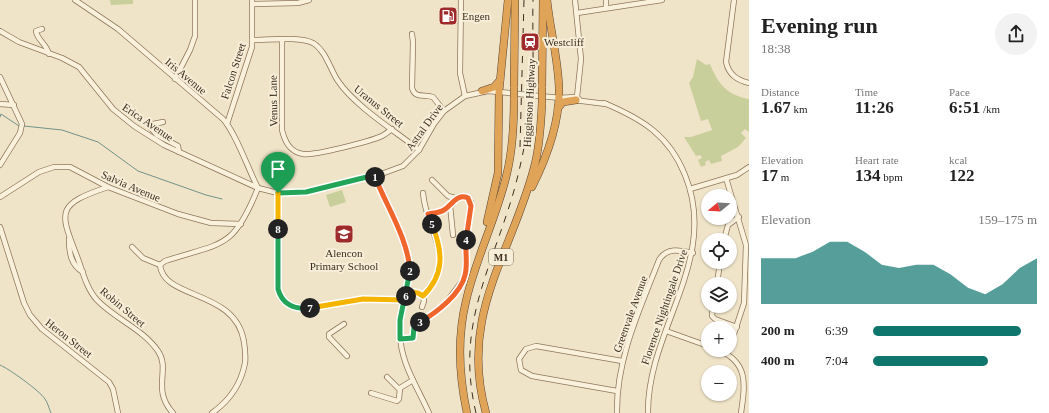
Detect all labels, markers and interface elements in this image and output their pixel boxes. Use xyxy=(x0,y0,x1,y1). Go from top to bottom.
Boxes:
fuel station icon: Engen xyxy=(437,5,459,27)
place label: Engen xyxy=(462,10,491,22)
text: Evening run xyxy=(761,13,878,38)
button: share xyxy=(995,13,1037,55)
station icon: Westcliff xyxy=(519,31,541,53)
place label: Westcliff xyxy=(544,36,584,48)
street label: Falcon Street xyxy=(218,41,248,101)
text: 18:38 xyxy=(761,41,791,56)
street label: Iris Avenue xyxy=(163,55,209,97)
street label: Higginson Highway xyxy=(521,58,537,148)
street label: Venus Lane xyxy=(267,75,279,127)
street label: Uranus Street xyxy=(352,82,406,130)
text: Distance xyxy=(761,86,799,98)
text: Time xyxy=(855,86,878,98)
text: Pace xyxy=(949,86,970,98)
text: 1.67 xyxy=(761,98,791,117)
text: 11:26 xyxy=(855,98,894,117)
text: 6:51 xyxy=(949,98,980,117)
street label: Erica Avenue xyxy=(120,101,176,143)
street label: Astral Drive xyxy=(403,101,445,153)
text: km xyxy=(791,103,808,115)
text: /km xyxy=(980,103,1000,115)
pin xyxy=(261,152,295,193)
text: Elevation xyxy=(761,154,803,166)
text: Heart rate xyxy=(855,154,899,166)
text: kcal xyxy=(949,154,967,166)
icon: arrive xyxy=(267,158,289,180)
text: 17 xyxy=(761,166,778,185)
text: 134 xyxy=(855,166,881,185)
text: 122 xyxy=(949,166,975,185)
pin: 1 xyxy=(365,167,385,187)
street label: Salvia Avenue xyxy=(100,168,162,204)
text: 1 xyxy=(372,171,378,183)
text: m xyxy=(778,171,789,183)
text: bpm xyxy=(881,171,903,183)
north arrow xyxy=(701,189,737,225)
map controls xyxy=(701,189,737,401)
text: Elevation xyxy=(761,212,811,227)
text: 159–175 m xyxy=(978,212,1037,227)
pin: 5 xyxy=(422,214,442,234)
text: 5 xyxy=(429,218,435,230)
pin: 8 xyxy=(268,219,288,239)
text: 8 xyxy=(275,223,281,235)
school or university icon: Alencon Primary School xyxy=(333,223,355,245)
pin: 4 xyxy=(456,230,476,250)
button: locate xyxy=(701,233,737,269)
text: 4 xyxy=(463,234,469,246)
place label: Alencon Primary School xyxy=(310,247,378,272)
street label: Florence Nightingale Drive xyxy=(639,248,689,366)
road number: M1 xyxy=(489,249,513,265)
pin: 2 xyxy=(400,261,420,281)
text: 2 xyxy=(407,265,413,277)
street label: Greenvale Avenue xyxy=(611,274,649,354)
button: layers xyxy=(701,277,737,313)
street label: Robin Street xyxy=(98,285,148,329)
pin: 6 xyxy=(396,286,416,306)
text: 6 xyxy=(403,290,409,302)
pin: 7 xyxy=(300,298,320,318)
text: 7 xyxy=(307,302,313,314)
pin: 3 xyxy=(410,312,430,332)
street label: Heron Street xyxy=(43,316,95,360)
text: 3 xyxy=(417,316,423,328)
button: + xyxy=(701,321,737,357)
text: 200 m xyxy=(761,323,795,338)
text: 6:39 xyxy=(825,323,848,338)
text: 400 m xyxy=(761,353,795,368)
text: 7:04 xyxy=(825,353,848,368)
button: − xyxy=(701,365,737,401)

